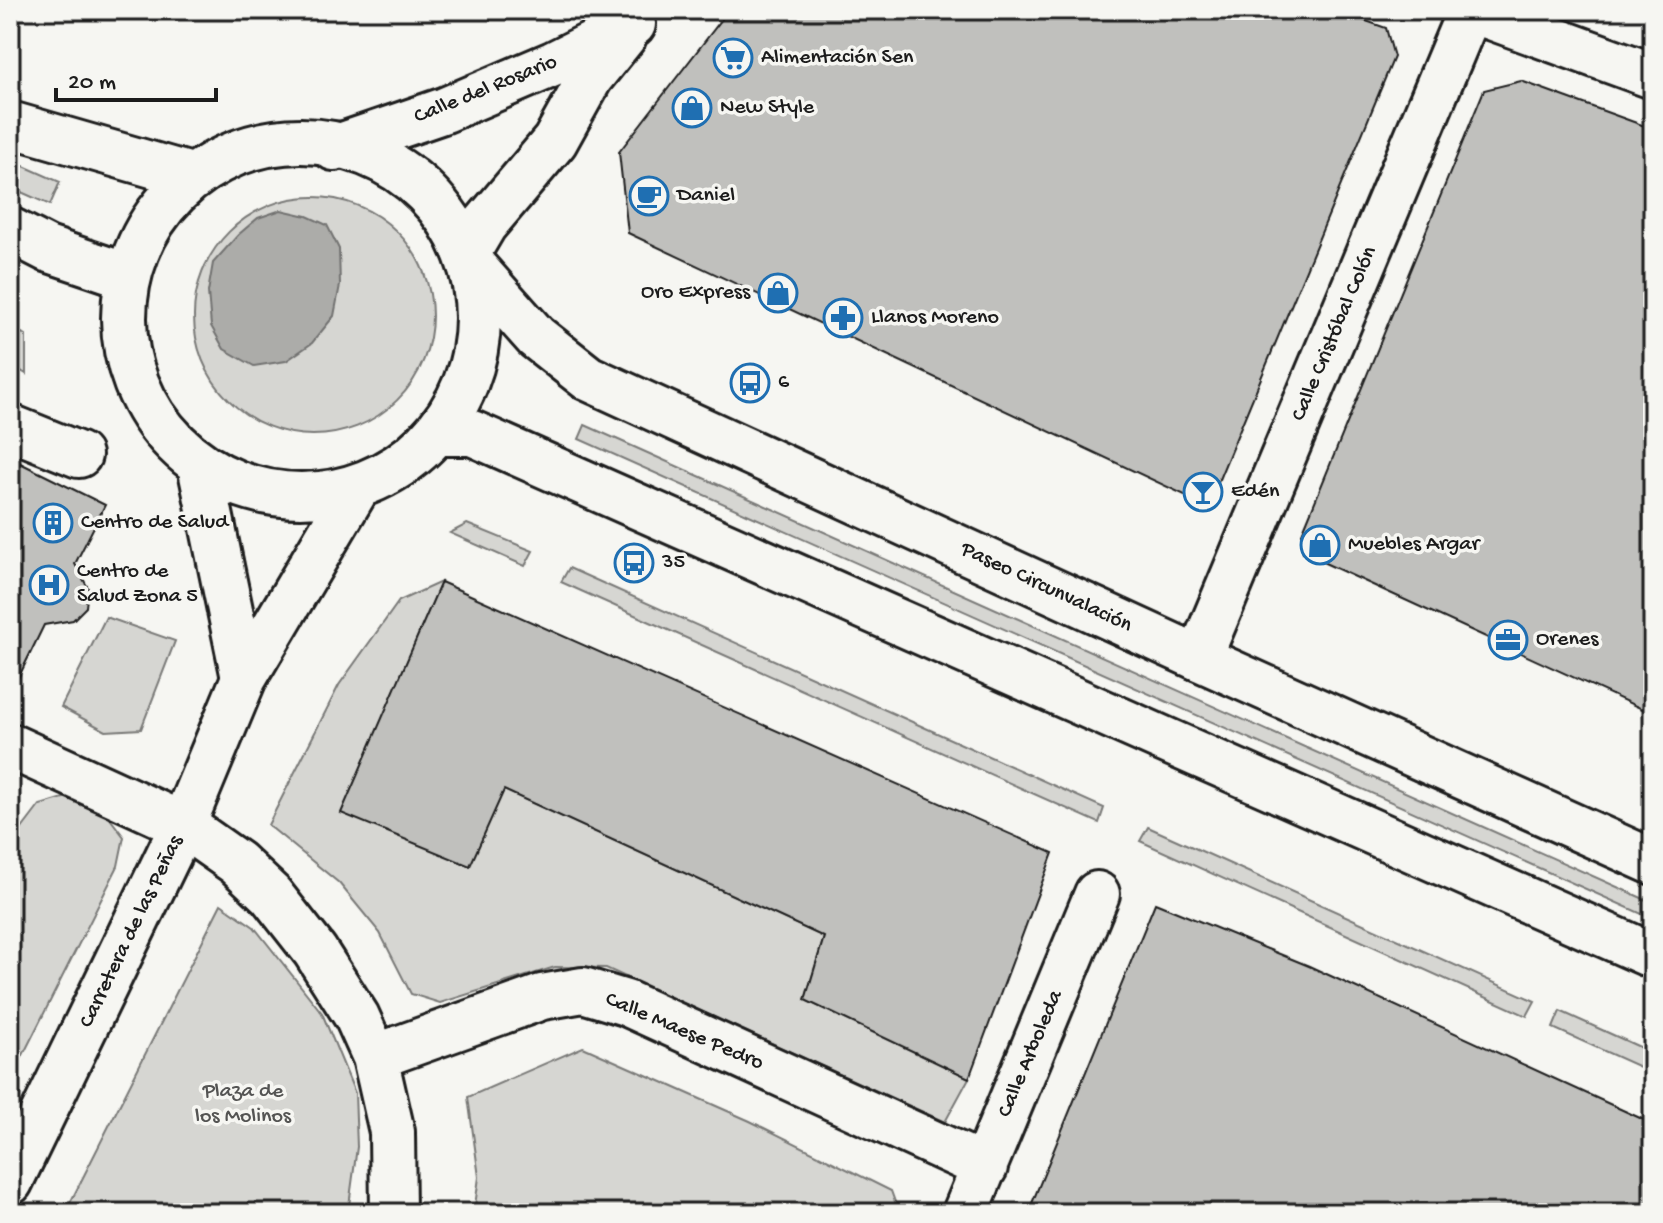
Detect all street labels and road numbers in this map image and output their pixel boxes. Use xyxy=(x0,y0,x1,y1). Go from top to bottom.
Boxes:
street label: Calle del Rosario xyxy=(411,49,561,131)
street label: Calle Cristóbal Colón xyxy=(1286,242,1384,425)
street label: Paseo Circunvalación xyxy=(955,536,1136,639)
street label: Carretera de las Peñas xyxy=(74,831,190,1032)
street label: Calle Arboleda xyxy=(993,986,1070,1121)
street label: Calle Maese Pedro xyxy=(601,987,767,1077)

